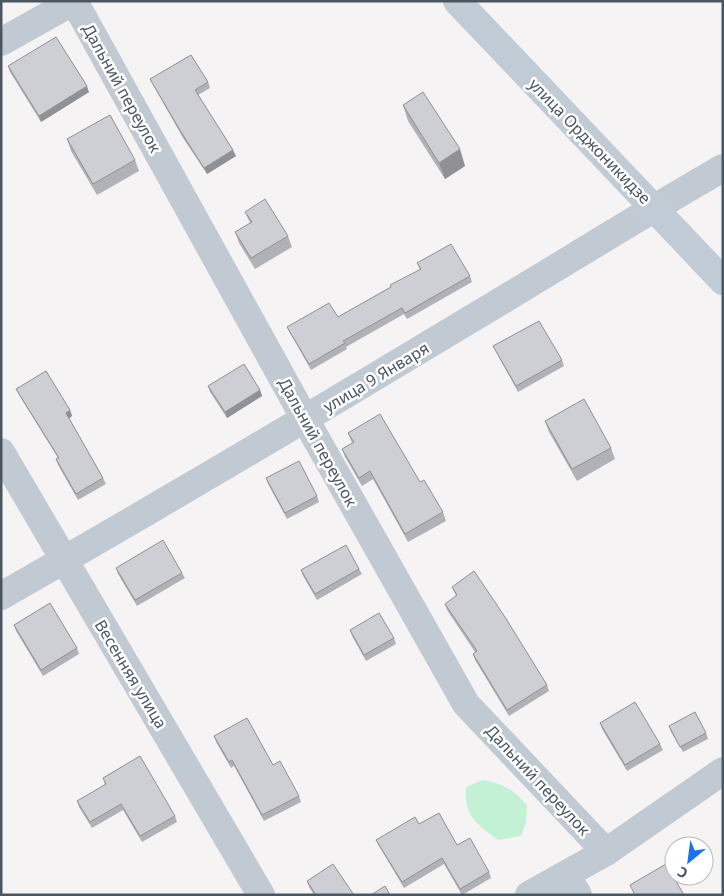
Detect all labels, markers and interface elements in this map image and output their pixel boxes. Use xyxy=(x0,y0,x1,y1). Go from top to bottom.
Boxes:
street label: Дальний переулок xyxy=(78,20,167,157)
street label: улица Орджоникидзе xyxy=(524,73,656,209)
street label: улица 9 Января xyxy=(319,337,433,417)
street label: Дальний переулок xyxy=(274,374,363,511)
street label: Весенняя улица xyxy=(90,615,172,733)
street label: Дальний переулок xyxy=(481,720,595,840)
north arrow xyxy=(664,836,714,886)
text: С xyxy=(674,862,691,883)

